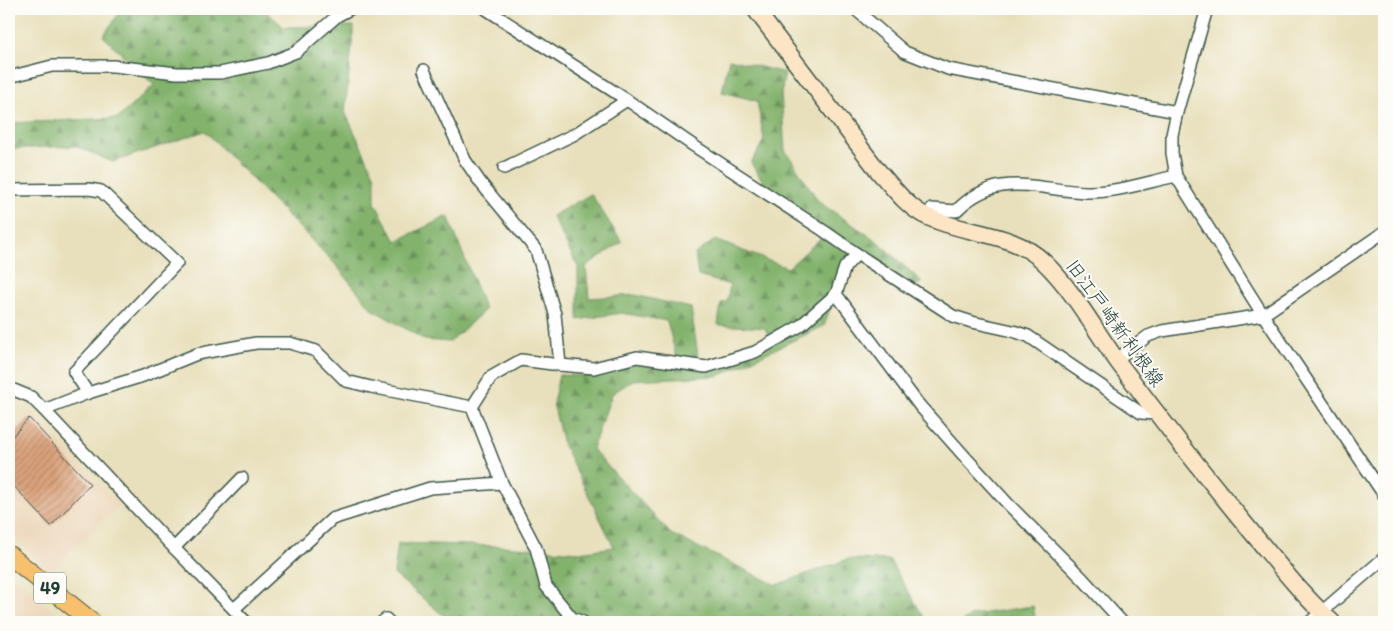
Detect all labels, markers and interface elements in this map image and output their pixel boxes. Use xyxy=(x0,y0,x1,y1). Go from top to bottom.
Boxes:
street label: 旧江戸崎新利根線 xyxy=(1061,255,1169,391)
road number: 49 xyxy=(34,572,66,604)

